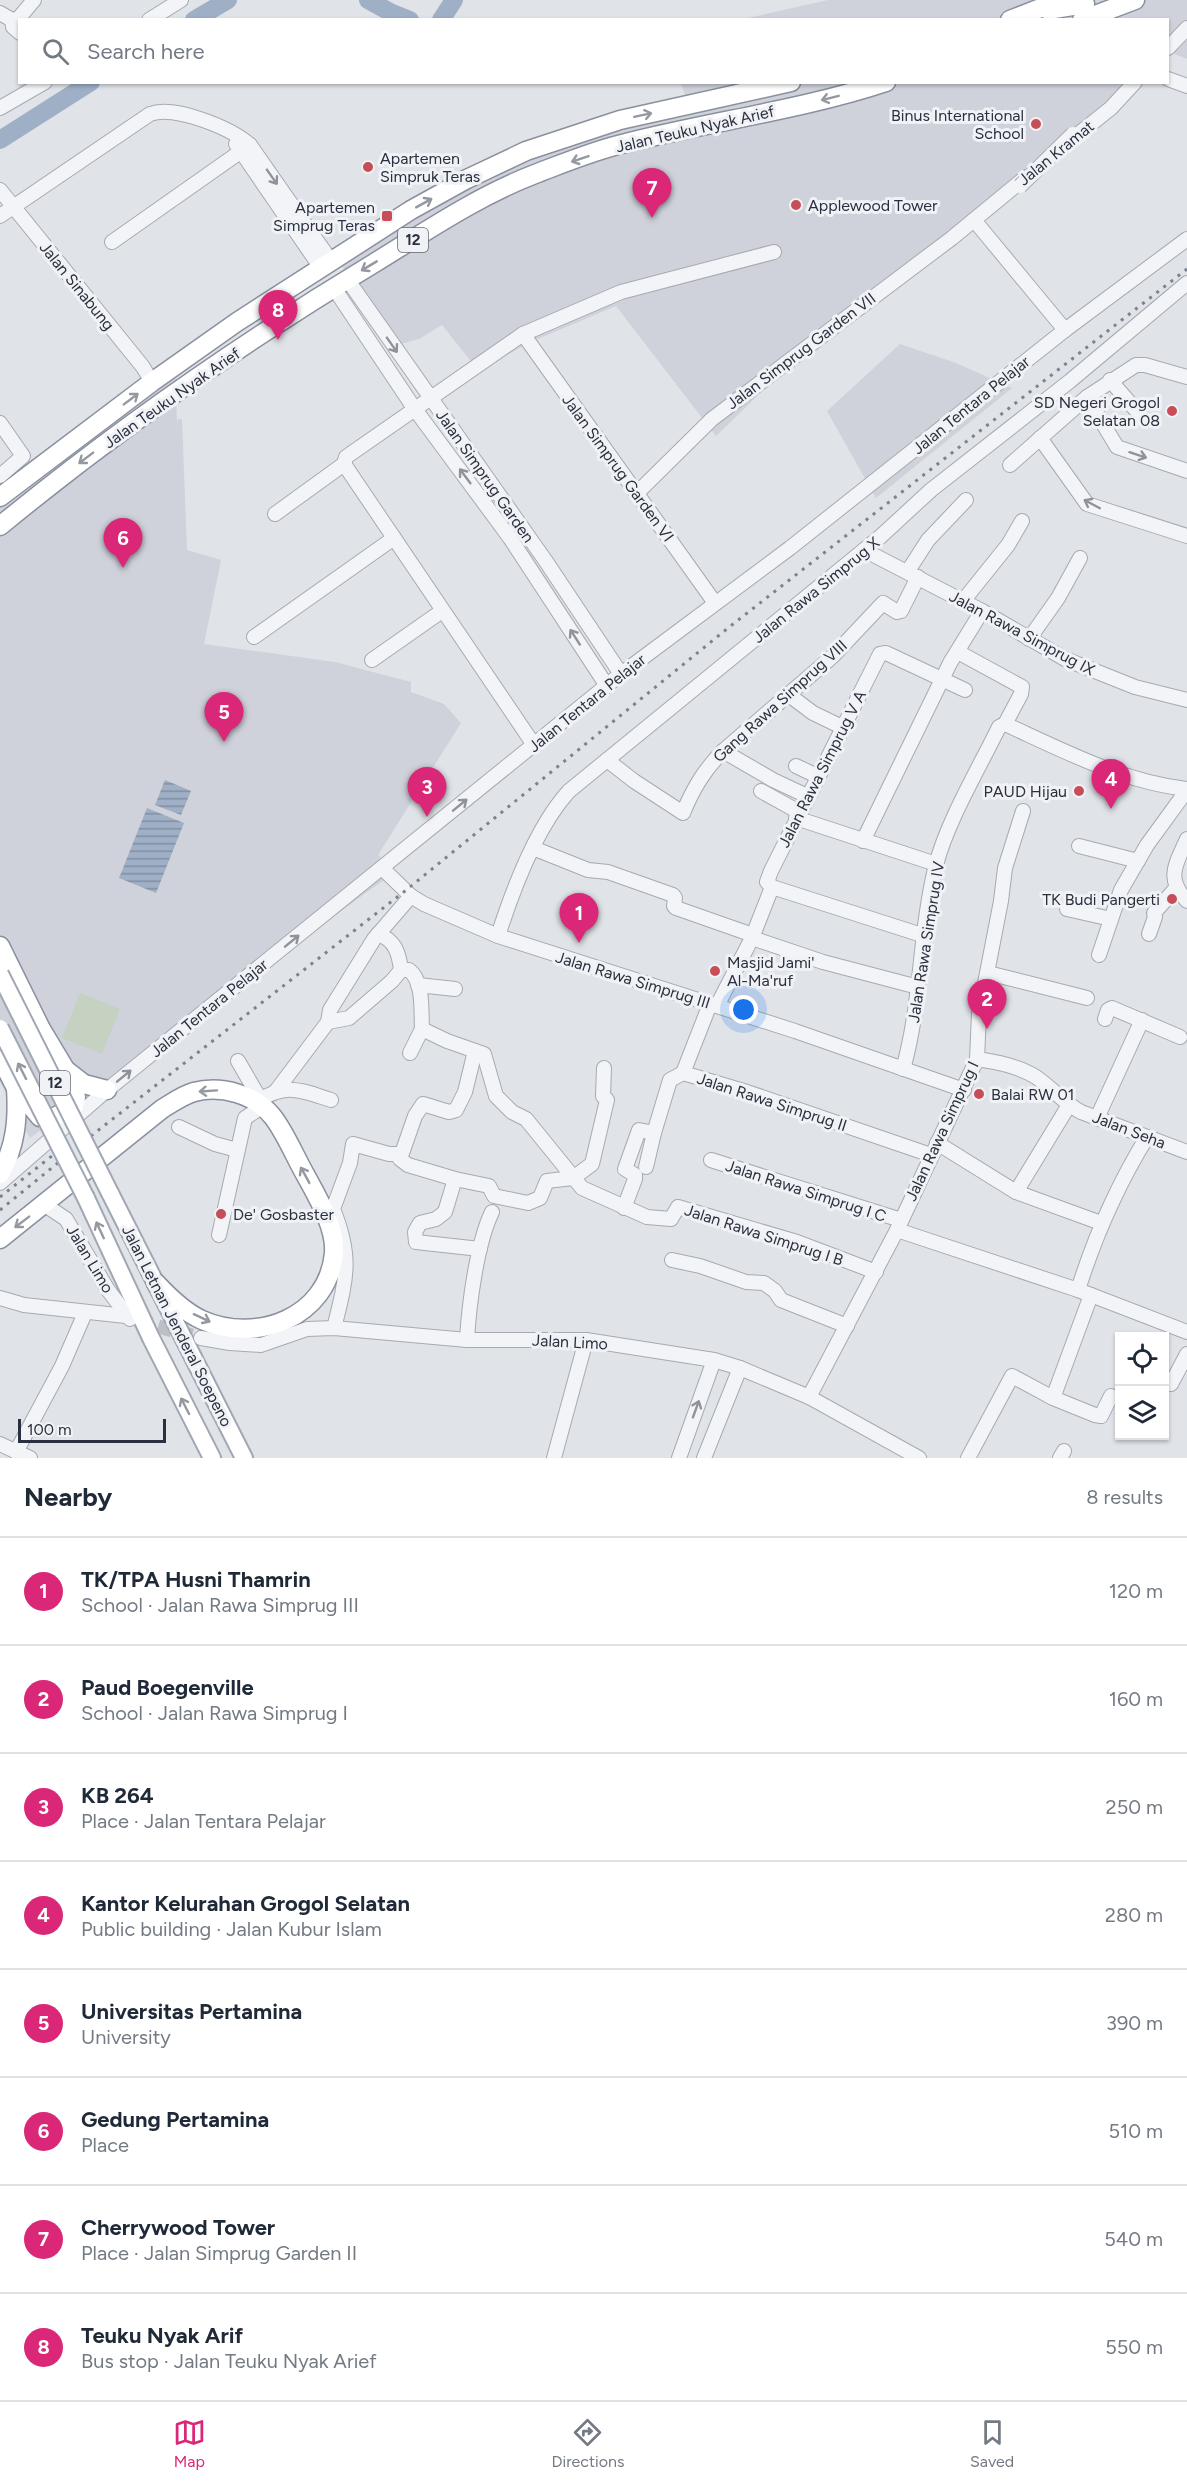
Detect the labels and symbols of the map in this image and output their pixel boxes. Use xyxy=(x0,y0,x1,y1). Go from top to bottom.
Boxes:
one-way arrow xyxy=(821,93,840,104)
street label: Jalan Teuku Nyak Arief xyxy=(614,101,776,156)
place label: Binus International School xyxy=(891,106,1024,143)
one-way arrow xyxy=(632,109,652,120)
street label: Jalan Kramat xyxy=(1014,117,1098,189)
marker: Binus International School xyxy=(1029,117,1043,131)
place label: Apartemen Simpruk Teras xyxy=(380,149,480,186)
one-way arrow xyxy=(571,154,589,165)
marker: Apartemen Simpruk Teras xyxy=(361,160,375,174)
pin: 7 xyxy=(632,168,672,218)
one-way arrow xyxy=(266,169,278,185)
place label: Applewood Tower xyxy=(808,196,938,215)
one-way arrow xyxy=(415,197,432,209)
place label: Apartemen Simprug Teras xyxy=(273,198,375,235)
marker: Applewood Tower xyxy=(789,198,803,212)
marker: Apartemen Simprug Teras xyxy=(380,209,394,223)
road number: 12 xyxy=(398,228,428,252)
street label: Jalan Sinabung xyxy=(36,238,118,334)
one-way arrow xyxy=(361,260,378,272)
street label: Jalan Simprug Garden VII xyxy=(723,289,879,413)
pin: 8 xyxy=(258,290,298,340)
one-way arrow xyxy=(386,336,398,352)
street label: Jalan Teuku Nyak Arief xyxy=(100,344,244,452)
street label: Jalan Tentara Pelajar xyxy=(908,351,1034,458)
street label: Jalan Simprug Garden VI xyxy=(558,391,678,545)
one-way arrow xyxy=(122,392,138,405)
place label: SD Negeri Grogol Selatan 08 xyxy=(1034,393,1160,430)
marker: SD Negeri Grogol Selatan 08 xyxy=(1165,404,1179,418)
street label: Jalan Simprug Garden xyxy=(432,406,538,546)
one-way arrow xyxy=(1128,450,1147,461)
one-way arrow xyxy=(79,452,95,464)
one-way arrow xyxy=(458,468,471,484)
one-way arrow xyxy=(1083,498,1101,510)
pin: 6 xyxy=(104,518,142,568)
street label: Jalan Rawa Simprug X xyxy=(749,533,883,647)
street label: Jalan Rawa Simprug IX xyxy=(946,587,1098,679)
one-way arrow xyxy=(569,629,581,645)
street label: Gang Rawa Simprug VIII xyxy=(709,636,851,766)
street label: Jalan Tentara Pelajar xyxy=(524,649,650,756)
street label: Jalan Rawa Simprug V A xyxy=(774,687,870,851)
pin: 5 xyxy=(204,692,244,742)
pin: 4 xyxy=(1092,760,1130,809)
pin: 3 xyxy=(408,768,446,817)
place label: PAUD Hijau xyxy=(984,782,1067,801)
marker: PAUD Hijau xyxy=(1072,784,1086,798)
one-way arrow xyxy=(452,799,468,812)
street label: Jalan Rawa Simprug IV xyxy=(904,860,948,1024)
place label: TK Budi Pangerti xyxy=(1042,890,1160,909)
marker: TK Budi Pangerti xyxy=(1165,892,1179,906)
pin: 1 xyxy=(560,894,598,943)
one-way arrow xyxy=(284,935,300,948)
street label: Jalan Rawa Simprug III xyxy=(553,947,713,1013)
place label: Masjid Jami' Al-Ma'ruf xyxy=(727,953,814,990)
street label: Jalan Tentara Pelajar xyxy=(146,954,272,1061)
marker: Masjid Jami' Al-Ma'ruf xyxy=(708,964,722,978)
pin: 2 xyxy=(968,980,1006,1029)
your location xyxy=(729,995,758,1024)
street label: Jalan Rawa Simprug I xyxy=(901,1058,983,1204)
one-way arrow xyxy=(16,1063,28,1080)
street label: Jalan Rawa Simprug II xyxy=(695,1069,849,1135)
one-way arrow xyxy=(116,1070,132,1083)
road number: 12 xyxy=(40,1071,70,1095)
one-way arrow xyxy=(199,1085,218,1096)
place label: Balai RW 01 xyxy=(991,1085,1074,1104)
marker: Balai RW 01 xyxy=(972,1087,986,1101)
street label: Jalan Seha xyxy=(1090,1107,1168,1153)
street label: Jalan Rawa Simprug I C xyxy=(723,1156,889,1226)
one-way arrow xyxy=(299,1167,311,1184)
street label: Jalan Rawa Simprug I B xyxy=(682,1200,846,1270)
place label: De' Gosbaster xyxy=(233,1205,335,1224)
marker: De' Gosbaster xyxy=(214,1207,228,1221)
one-way arrow xyxy=(15,1215,31,1228)
street label: Jalan Limo xyxy=(62,1222,118,1296)
one-way arrow xyxy=(94,1222,106,1240)
street label: Jalan Letnan Jenderal Soepeno xyxy=(118,1222,236,1430)
one-way arrow xyxy=(192,1313,210,1324)
street label: Jalan Limo xyxy=(532,1331,608,1353)
one-way arrow xyxy=(179,1397,190,1415)
one-way arrow xyxy=(692,1400,703,1419)
scale bar xyxy=(18,1416,166,1444)

